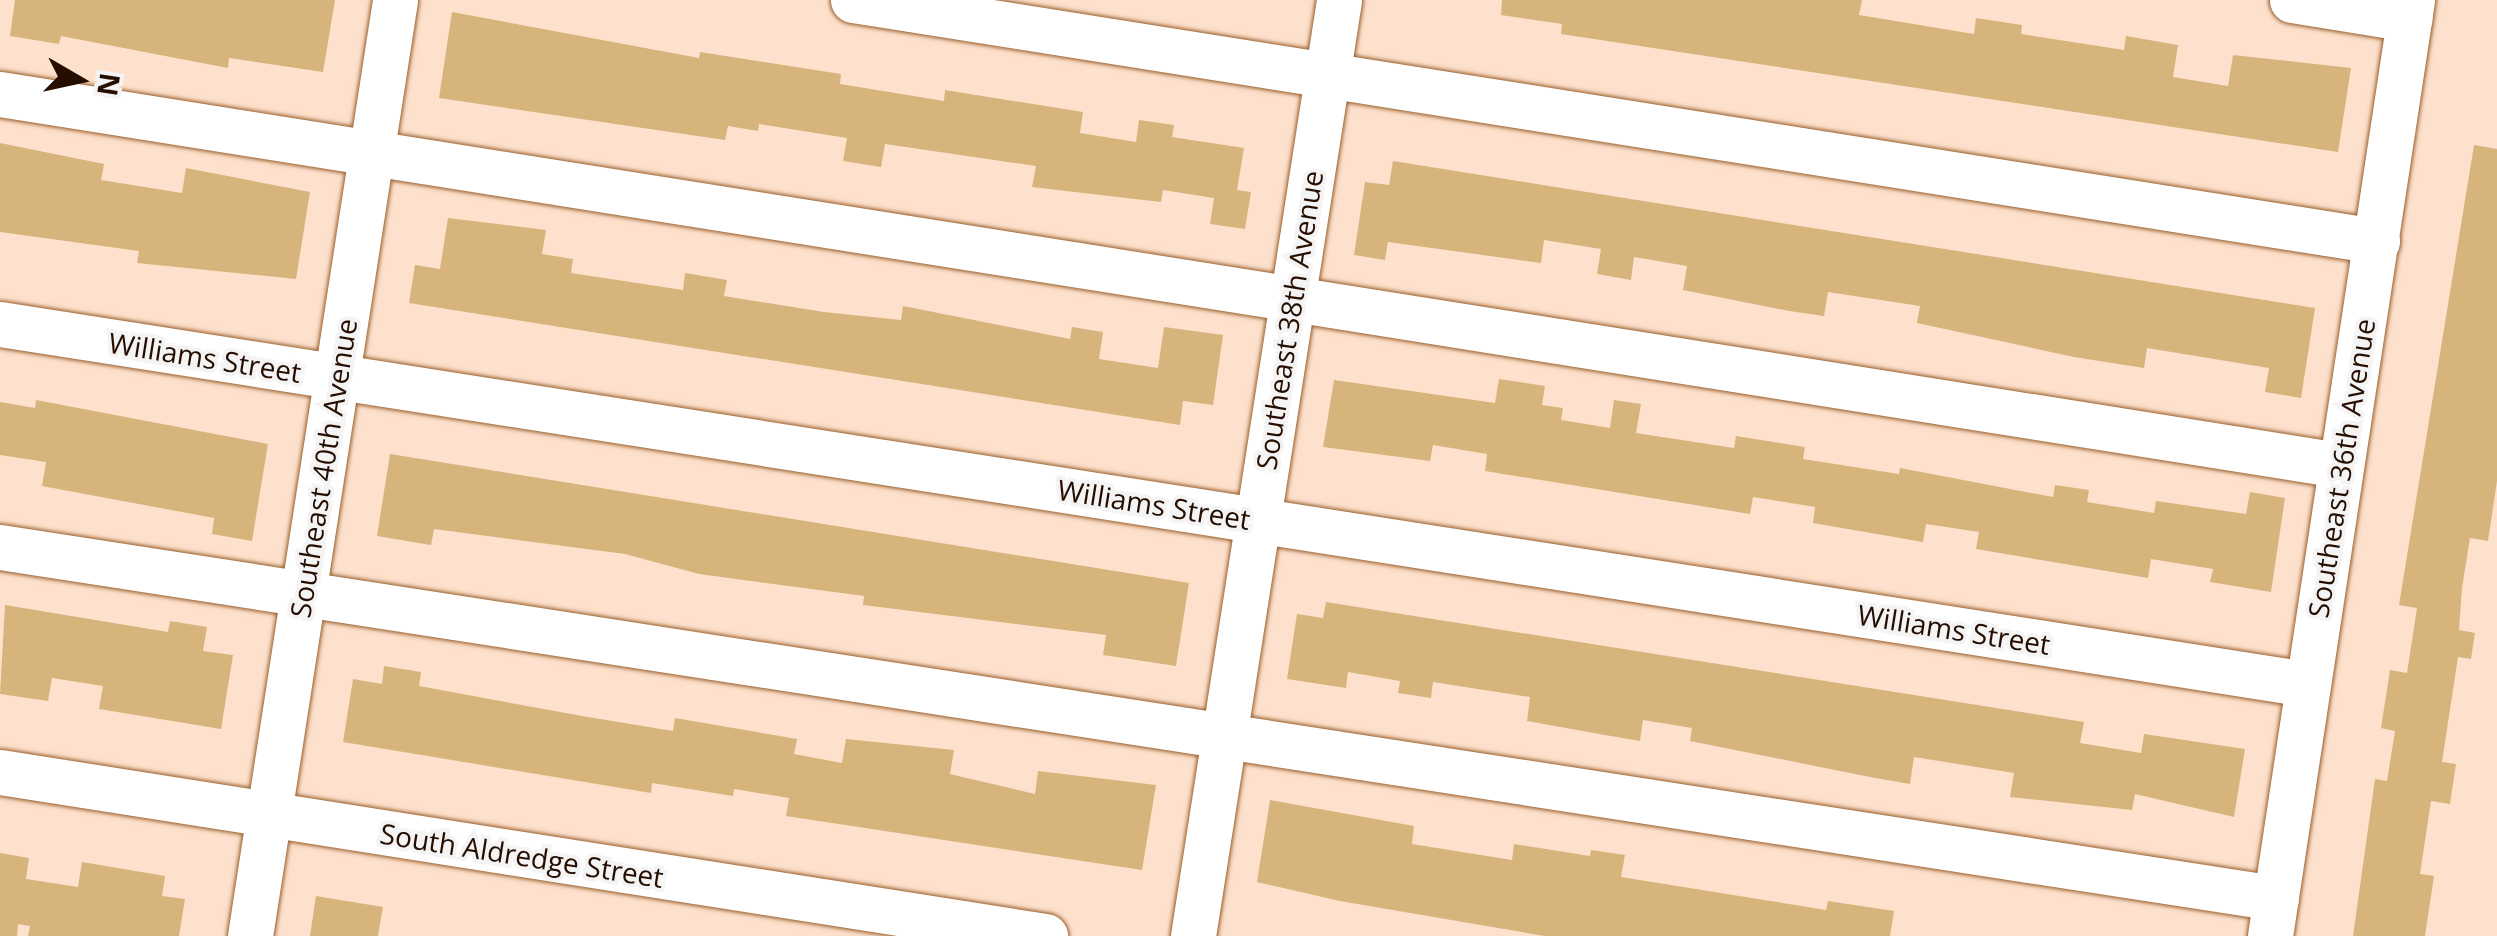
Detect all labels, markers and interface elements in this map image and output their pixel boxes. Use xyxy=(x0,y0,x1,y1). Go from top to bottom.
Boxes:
north arrow xyxy=(30,30,130,130)
text: N xyxy=(89,70,130,99)
street label: Southeast 38th Avenue xyxy=(1249,168,1329,472)
street label: Southeast 40th Avenue xyxy=(283,316,363,620)
street label: Southeast 36th Avenue xyxy=(2301,316,2381,620)
street label: Williams Street xyxy=(106,325,304,389)
street label: Williams Street xyxy=(1055,472,1253,536)
street label: Williams Street xyxy=(1855,597,2053,661)
street label: South Aldredge Street xyxy=(378,816,666,894)

